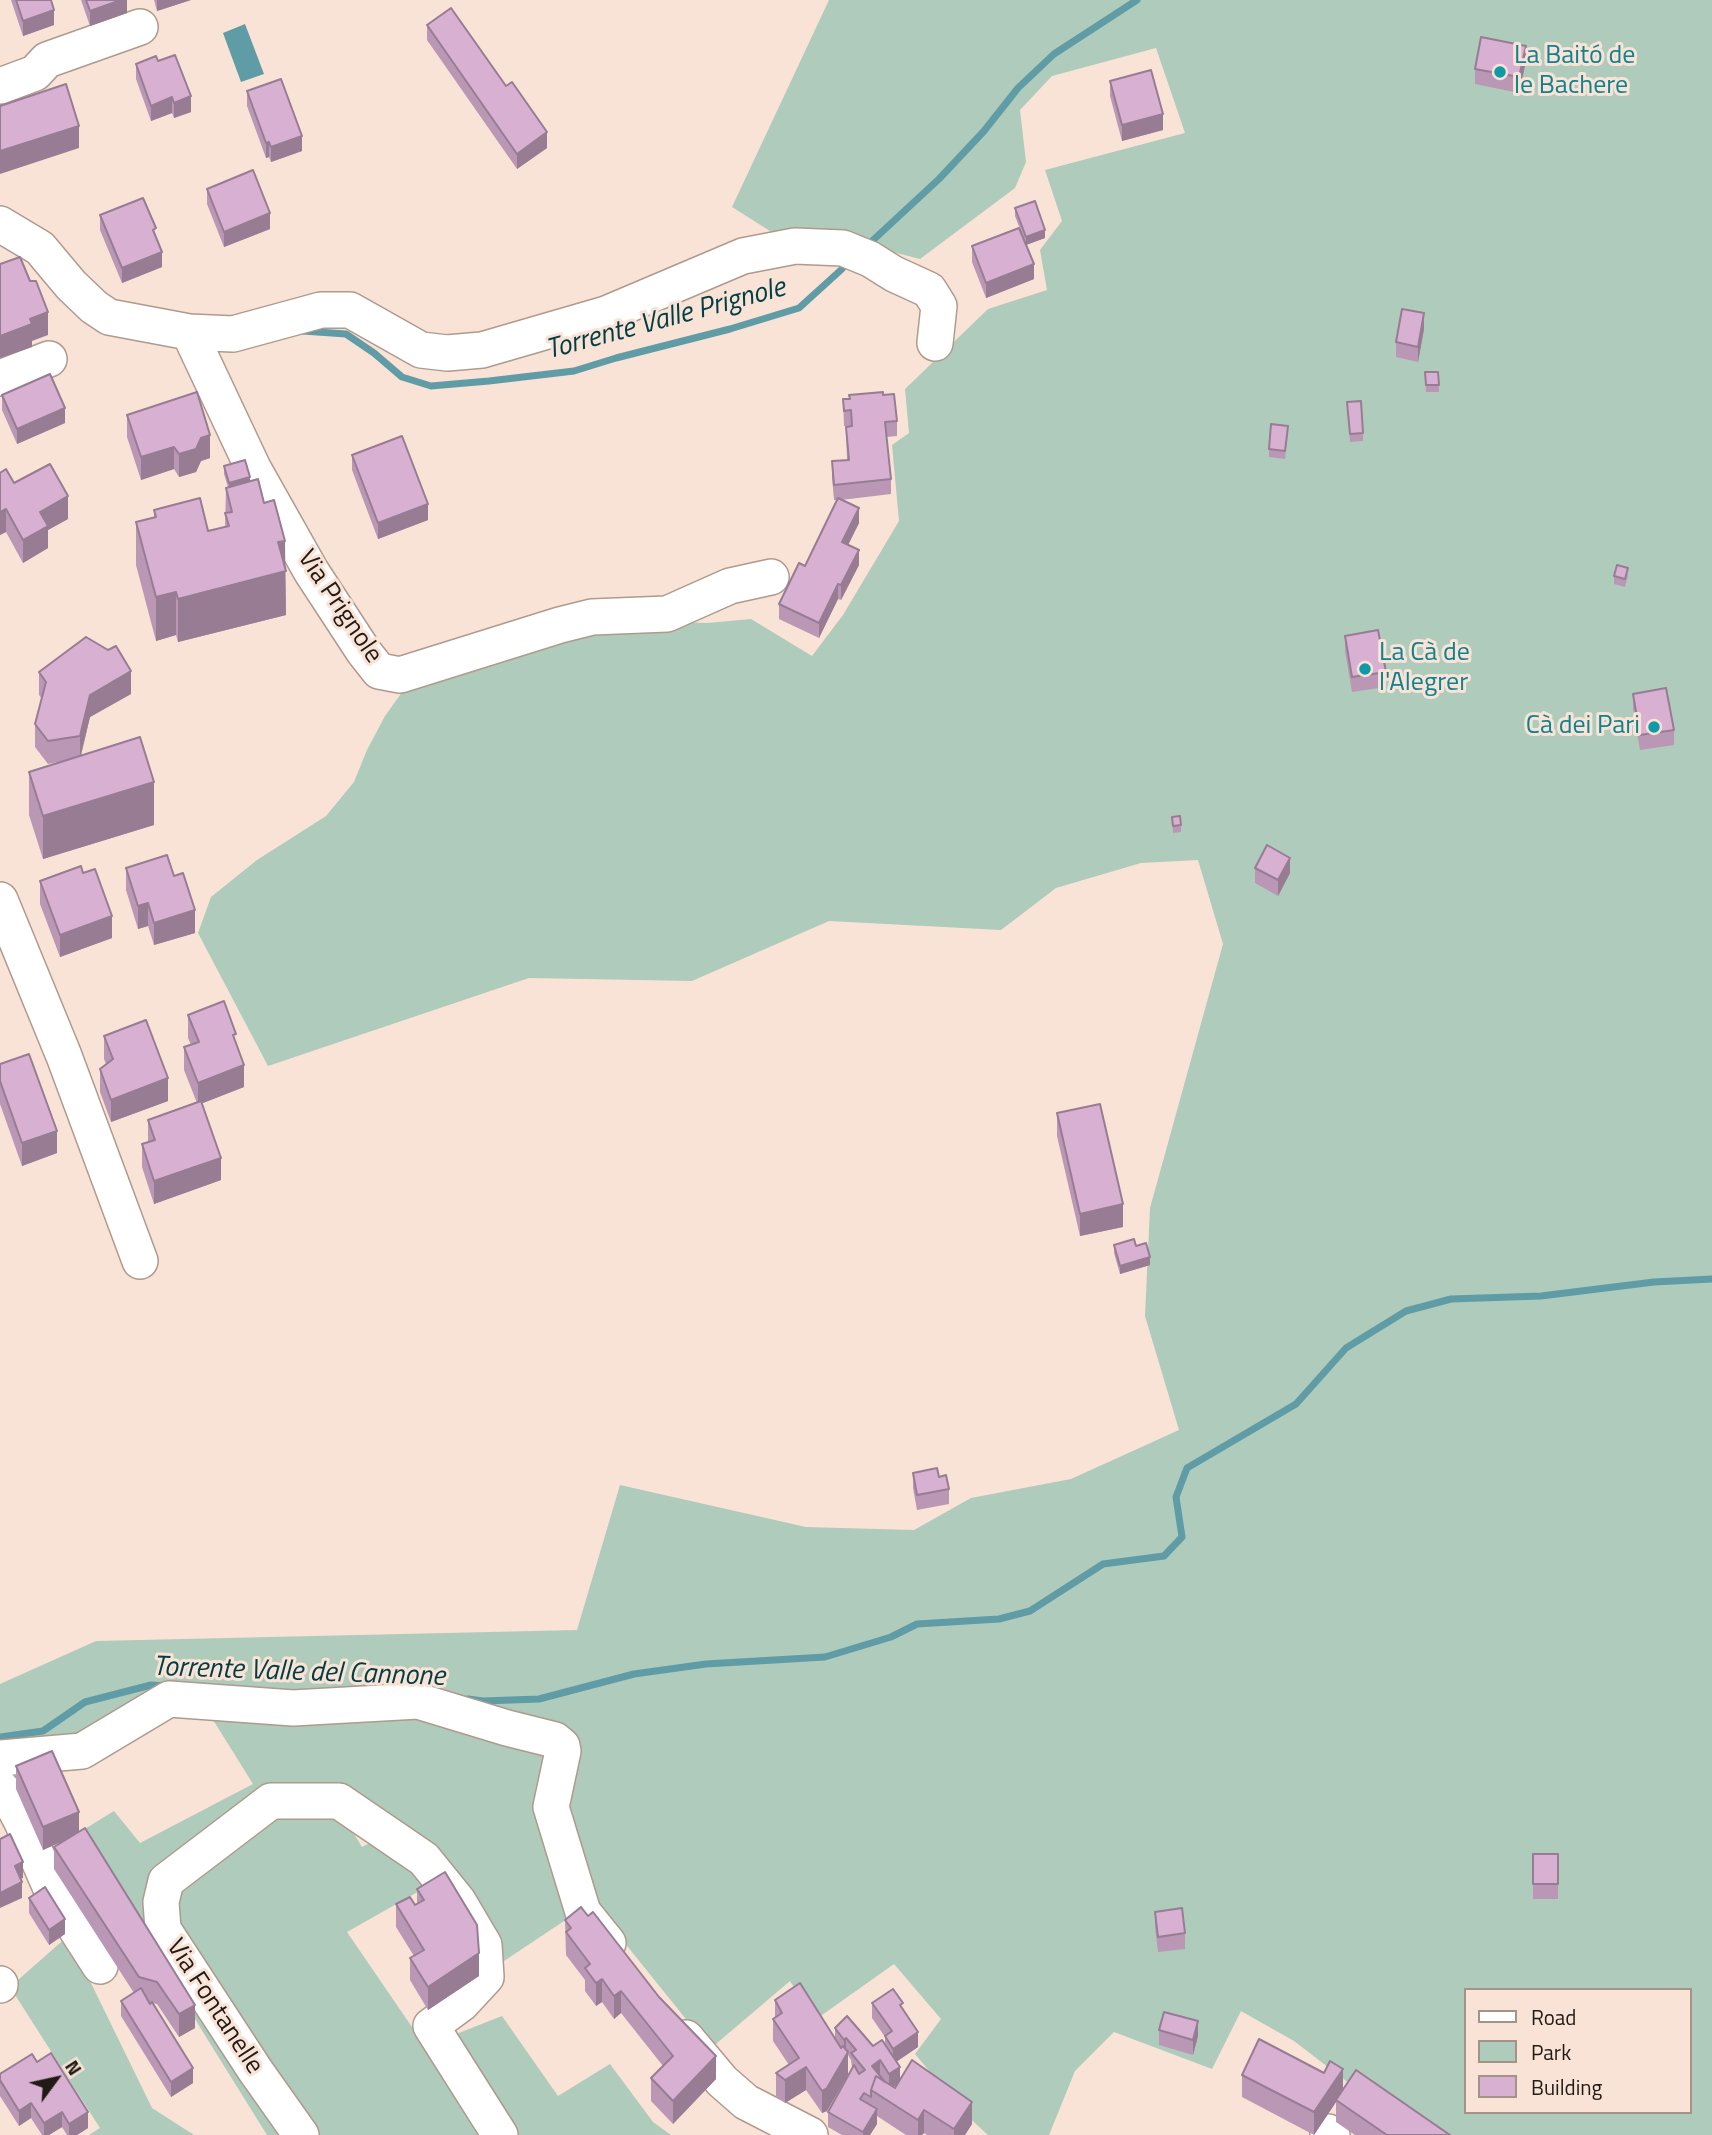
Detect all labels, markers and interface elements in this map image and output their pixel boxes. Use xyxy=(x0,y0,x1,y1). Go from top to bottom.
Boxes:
place label: La Baitó de le Bachere xyxy=(1514,41,1635,102)
marker: La Baitó de le Bachere xyxy=(1492,64,1508,80)
water label: Torrente Valle Prignole xyxy=(543,272,789,368)
street label: Via Prignole xyxy=(290,544,388,670)
place label: La Cà de l'Alegrer xyxy=(1379,638,1470,700)
marker: La Cà de l'Alegrer xyxy=(1357,661,1373,677)
place label: Cà dei Pari xyxy=(1526,711,1640,743)
marker: Cà dei Pari xyxy=(1646,719,1662,735)
water label: Torrente Valle del Cannone xyxy=(153,1651,445,1695)
street label: Via Fontanelle xyxy=(159,1934,269,2080)
legend xyxy=(1464,1988,1691,2114)
text: Road xyxy=(1531,2001,1576,2033)
text: Park xyxy=(1531,2036,1571,2068)
north arrow xyxy=(21,2044,91,2114)
text: N xyxy=(58,2054,90,2081)
text: Building xyxy=(1531,2071,1602,2103)

